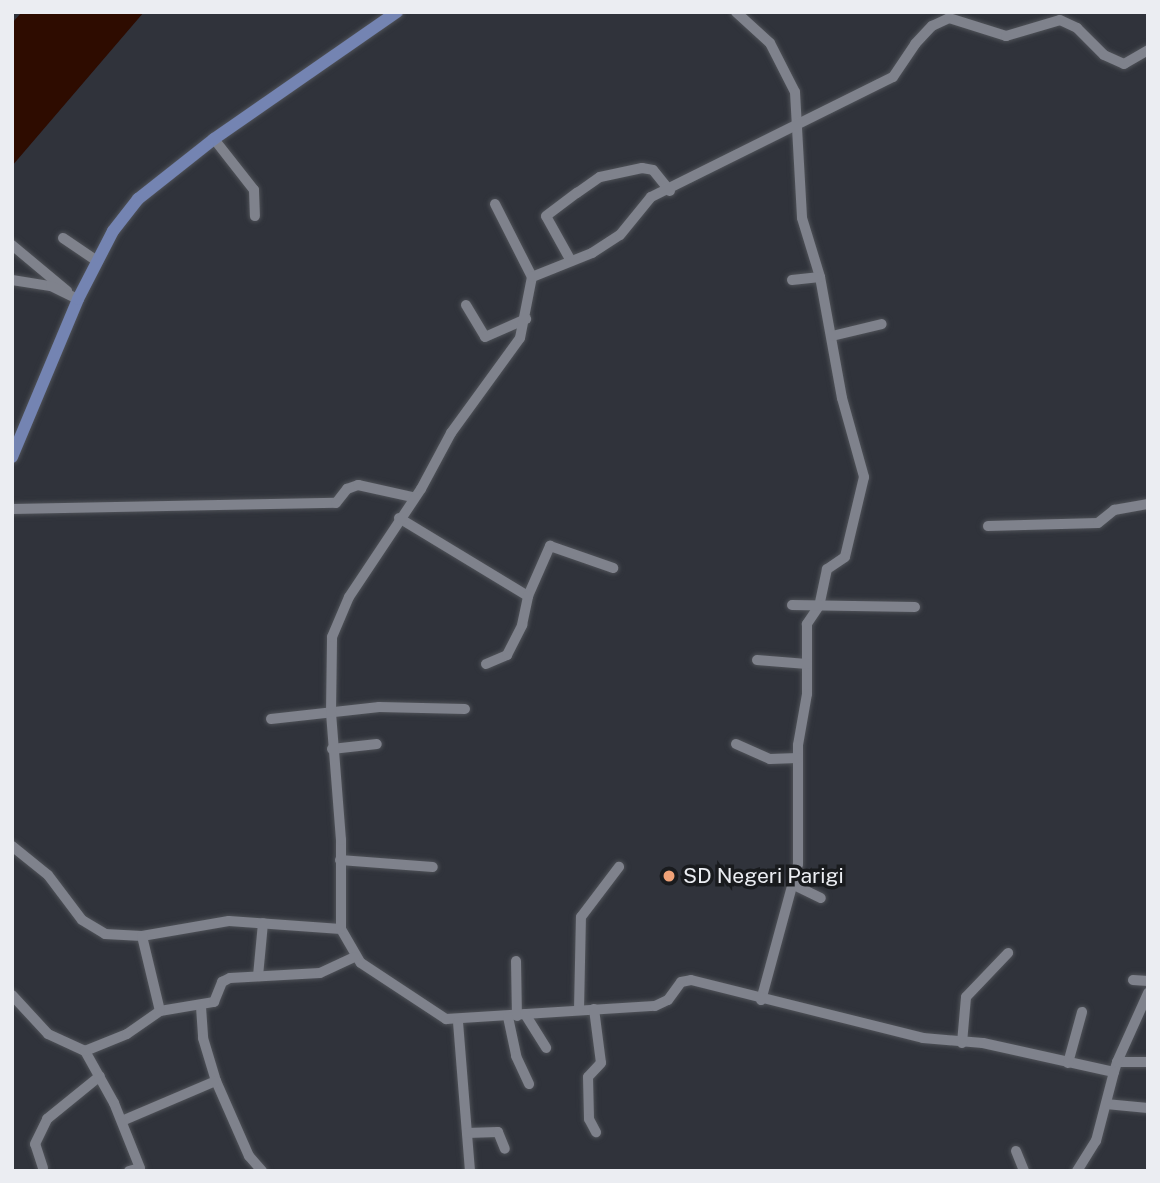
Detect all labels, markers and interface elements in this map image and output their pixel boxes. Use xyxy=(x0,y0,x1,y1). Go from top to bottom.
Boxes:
place label: SD Negeri Parigi xyxy=(683,863,844,889)
marker: SD Negeri Parigi xyxy=(661,868,677,884)

